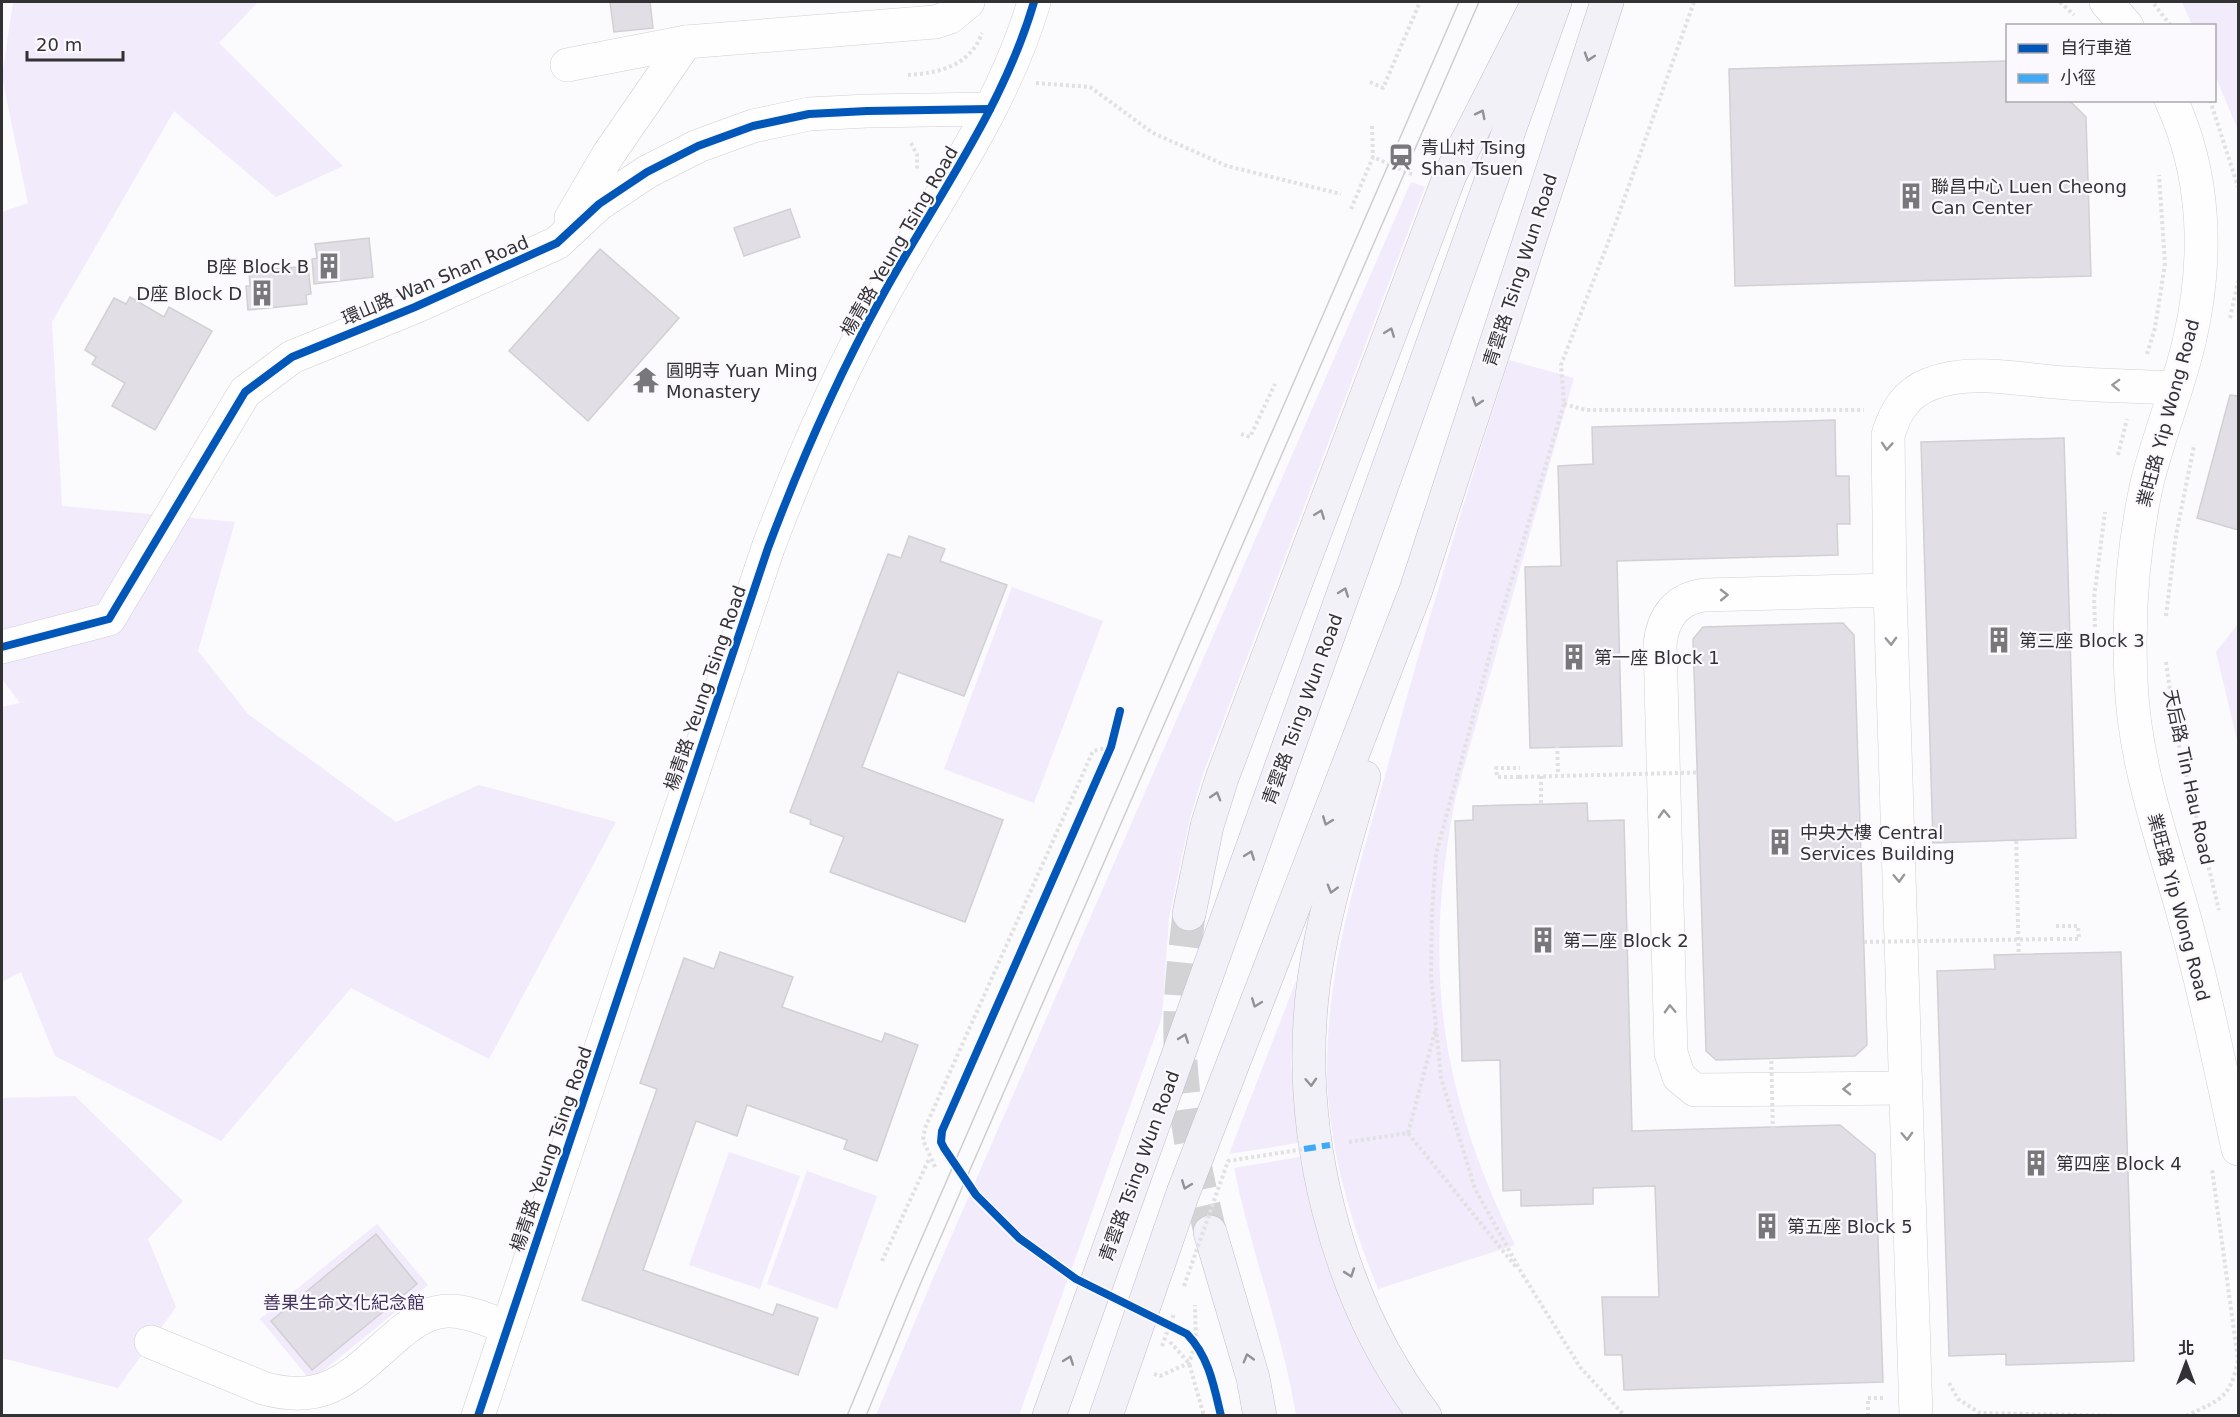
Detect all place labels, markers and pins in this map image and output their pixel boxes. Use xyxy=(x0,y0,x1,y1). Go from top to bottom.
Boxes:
place label: 青山村 Tsing Shan Tsuen xyxy=(1421,137,1526,179)
station icon: 青山村 Tsing Shan Tsuen xyxy=(1386,142,1416,172)
place label: 聯昌中心 Luen Cheong Can Center xyxy=(1931,176,2127,218)
building icon: 聯昌中心 Luen Cheong Can Center xyxy=(1896,181,1926,211)
building icon: B座 Block B xyxy=(314,251,344,281)
place label: B座 Block B xyxy=(206,256,309,277)
building icon: D座 Block D xyxy=(247,278,277,308)
place label: D座 Block D xyxy=(136,283,242,304)
place label: 圓明寺 Yuan Ming Monastery xyxy=(666,360,818,402)
temple icon: 圓明寺 Yuan Ming Monastery xyxy=(631,365,661,395)
building icon: 第三座 Block 3 xyxy=(1984,625,2014,655)
place label: 第三座 Block 3 xyxy=(2019,630,2145,651)
building icon: 第一座 Block 1 xyxy=(1559,642,1589,672)
place label: 第一座 Block 1 xyxy=(1594,647,1720,668)
place label: 中央大樓 Central Services Building xyxy=(1800,822,1955,864)
building icon: 中央大樓 Central Services Building xyxy=(1765,827,1795,857)
building icon: 第二座 Block 2 xyxy=(1528,925,1558,955)
place label: 第二座 Block 2 xyxy=(1563,930,1689,951)
building icon: 第四座 Block 4 xyxy=(2021,1148,2051,1178)
place label: 第四座 Block 4 xyxy=(2056,1153,2182,1174)
building icon: 第五座 Block 5 xyxy=(1752,1211,1782,1241)
place label: 第五座 Block 5 xyxy=(1787,1216,1913,1237)

